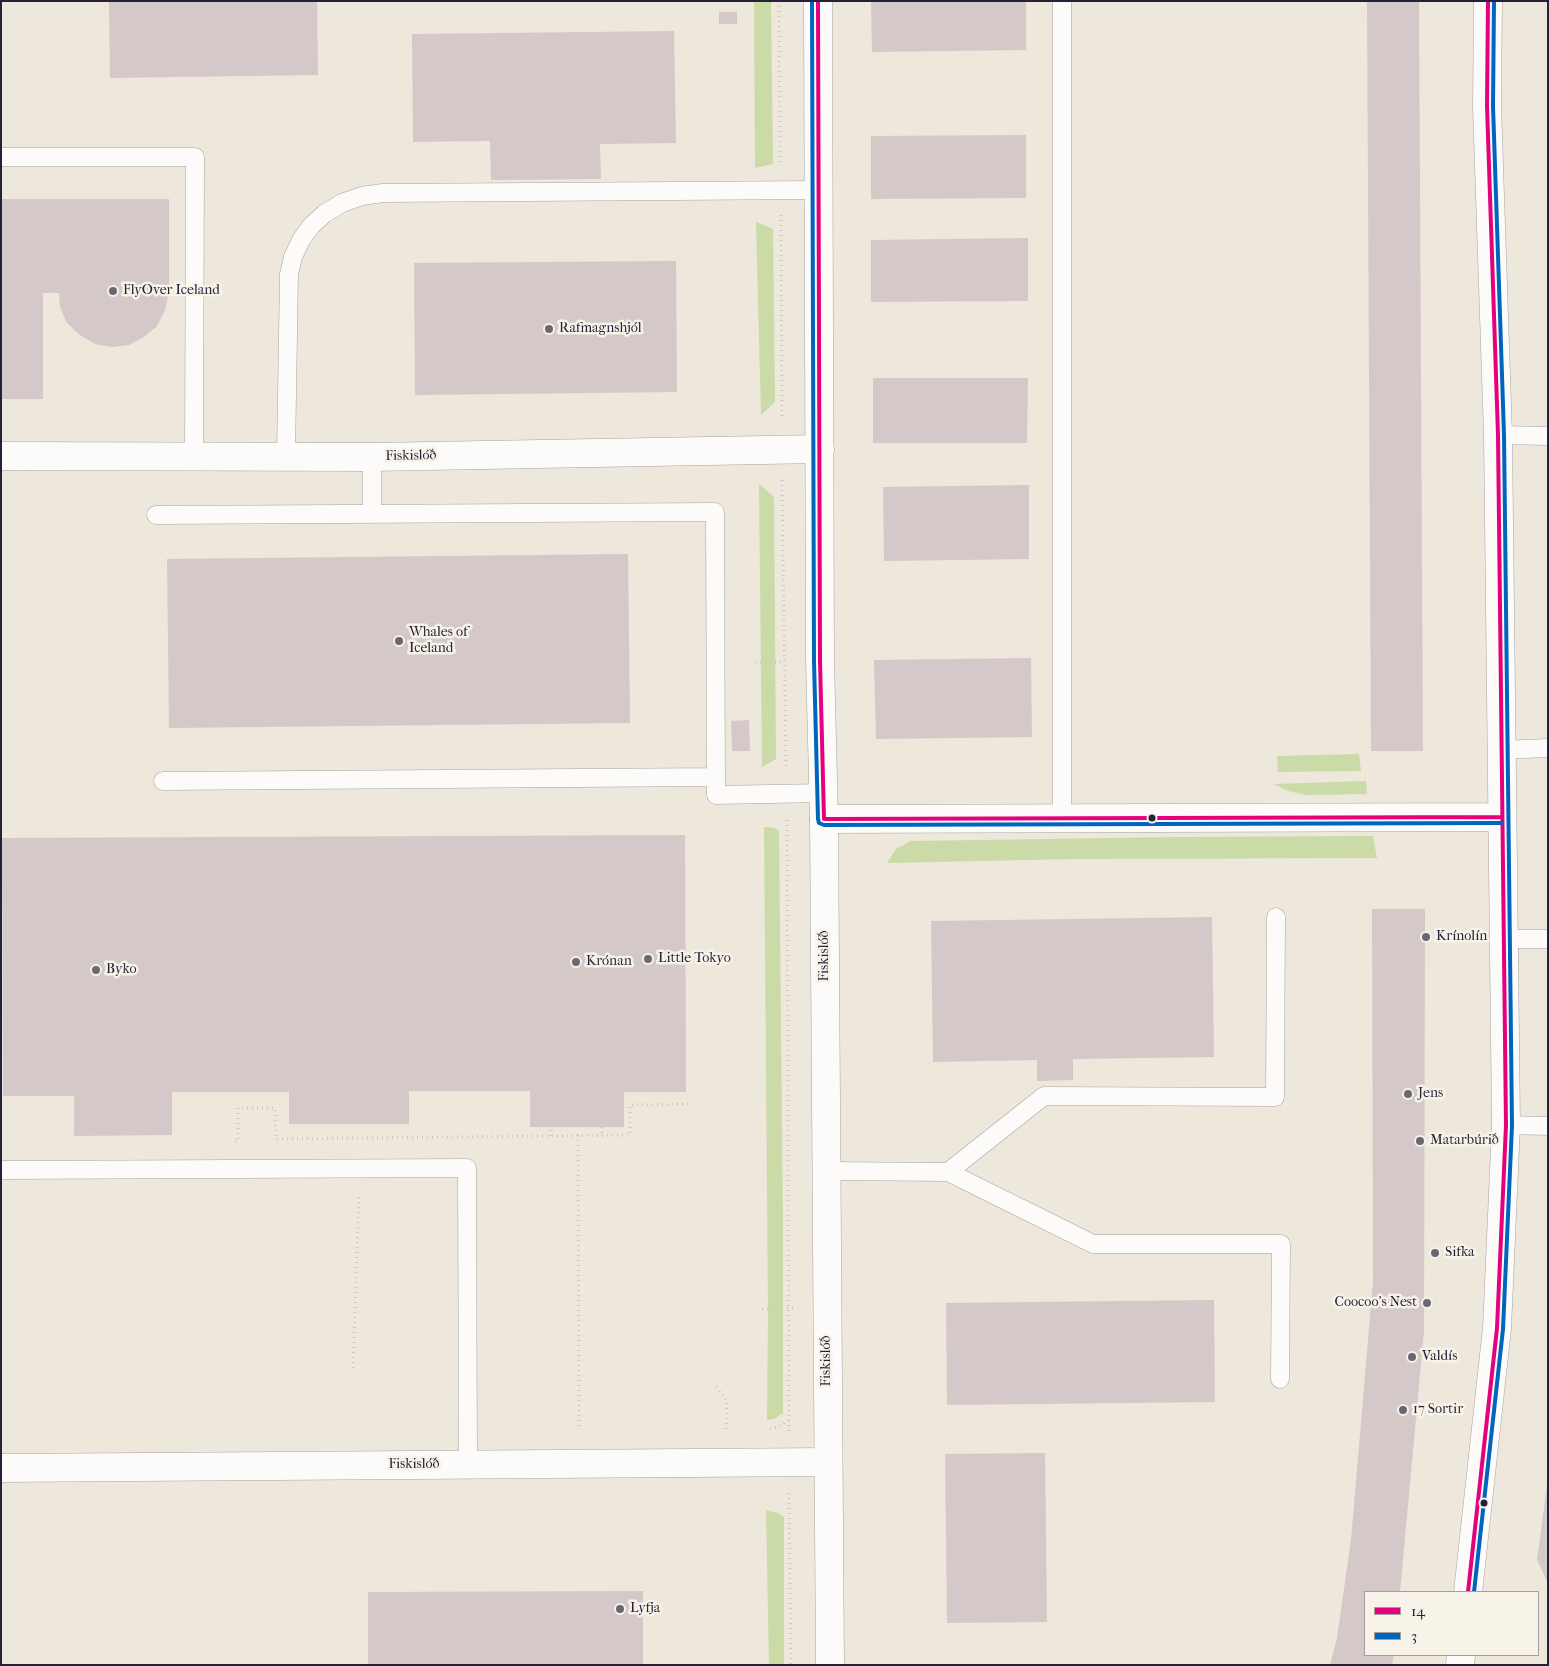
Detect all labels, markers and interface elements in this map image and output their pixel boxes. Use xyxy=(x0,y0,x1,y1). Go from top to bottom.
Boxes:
place label: FlyOver Iceland xyxy=(123,283,220,299)
marker: FlyOver Iceland xyxy=(107,285,119,297)
place label: Rafmagnshjól xyxy=(559,321,642,337)
marker: Rafmagnshjól xyxy=(543,323,555,335)
street label: Fiskislóð xyxy=(385,447,437,465)
place label: Whales of Iceland xyxy=(409,625,468,658)
marker: Whales of Iceland xyxy=(393,635,405,647)
unlabelled marker xyxy=(1147,813,1157,823)
place label: Krínolín xyxy=(1436,929,1487,945)
street label: Fiskislóð xyxy=(817,930,833,982)
marker: Krínolín xyxy=(1420,931,1432,943)
place label: Little Tokyo xyxy=(658,951,731,967)
marker: Little Tokyo xyxy=(642,953,654,965)
place label: Krónan xyxy=(586,954,632,970)
marker: Krónan xyxy=(570,956,582,968)
place label: Byko xyxy=(106,962,137,978)
marker: Byko xyxy=(90,964,102,976)
place label: Jens xyxy=(1418,1086,1443,1102)
marker: Jens xyxy=(1402,1088,1414,1100)
place label: Matarbúrið xyxy=(1430,1133,1499,1149)
marker: Matarbúrið xyxy=(1414,1135,1426,1147)
place label: Sifka xyxy=(1445,1245,1475,1261)
marker: Sifka xyxy=(1429,1247,1441,1259)
place label: Coocoo's Nest xyxy=(1334,1295,1417,1311)
marker: Coocoo's Nest xyxy=(1421,1297,1433,1309)
street label: Fiskislóð xyxy=(819,1335,835,1387)
place label: Valdís xyxy=(1422,1349,1457,1365)
marker: Valdís xyxy=(1406,1351,1418,1363)
place label: 17 Sortir xyxy=(1413,1402,1463,1418)
marker: 17 Sortir xyxy=(1397,1404,1409,1416)
street label: Fiskislóð xyxy=(388,1457,440,1473)
unlabelled marker xyxy=(1479,1498,1489,1508)
legend xyxy=(1364,1591,1539,1656)
place label: Lyfja xyxy=(630,1601,660,1617)
text: 14 xyxy=(1411,1602,1425,1620)
marker: Lyfja xyxy=(614,1603,626,1615)
text: 3 xyxy=(1411,1627,1417,1645)

